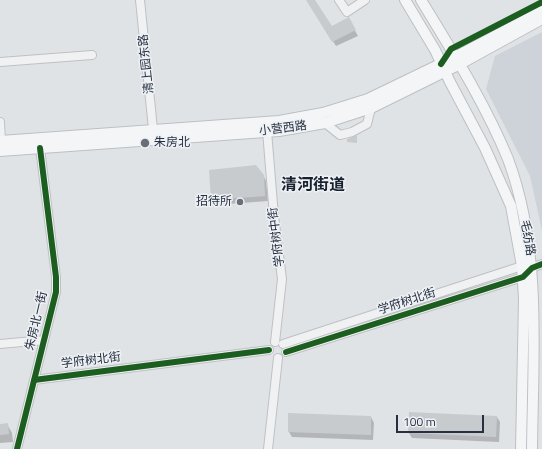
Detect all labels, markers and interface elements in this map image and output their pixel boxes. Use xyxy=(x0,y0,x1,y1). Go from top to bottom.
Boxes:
street label: 清上园东路 xyxy=(137,33,157,95)
street label: 小营西路 xyxy=(258,119,308,139)
place label: 朱房北 xyxy=(154,136,190,150)
marker: 朱房北 xyxy=(139,137,151,149)
district label: 清河街道 xyxy=(281,176,345,196)
place label: 招待所 xyxy=(196,195,232,209)
marker: 招待所 xyxy=(235,197,245,207)
street label: 学府树中街 xyxy=(266,206,288,268)
street label: 毛纺路 xyxy=(517,219,537,257)
street label: 学府树北街 xyxy=(376,286,438,318)
street label: 朱房北一街 xyxy=(23,290,51,352)
street label: 学府树北街 xyxy=(60,350,122,372)
scale bar xyxy=(398,407,486,433)
text: 100 m xyxy=(403,412,436,431)

